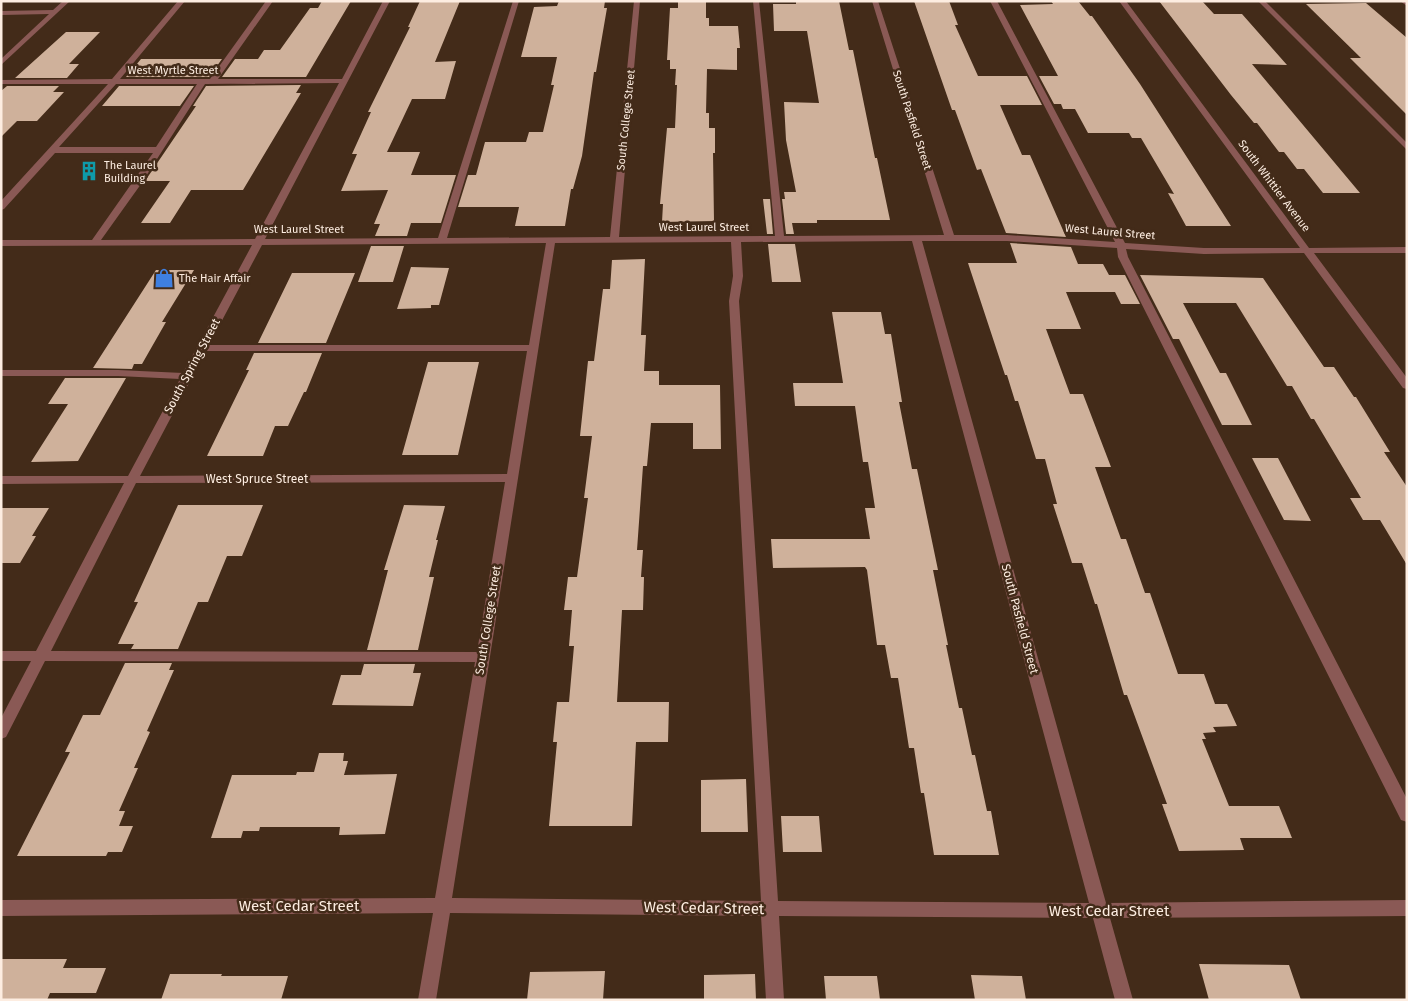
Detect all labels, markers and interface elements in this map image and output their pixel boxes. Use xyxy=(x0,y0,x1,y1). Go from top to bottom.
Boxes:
street label: West Myrtle Street xyxy=(128,64,219,77)
street label: South College Street xyxy=(614,69,638,171)
street label: South Pasfield Street xyxy=(890,69,934,171)
street label: South Whittier Avenue xyxy=(1235,138,1313,234)
place label: The Laurel Building xyxy=(104,159,156,185)
building icon: The Laurel Building xyxy=(78,160,100,182)
street label: West Laurel Street xyxy=(659,221,749,234)
street label: West Laurel Street xyxy=(1064,222,1156,242)
street label: West Laurel Street xyxy=(254,223,344,236)
shop icon: The Hair Affair xyxy=(153,267,175,289)
place label: The Hair Affair xyxy=(179,272,251,285)
street label: South Spring Street xyxy=(161,315,223,416)
street label: West Spruce Street xyxy=(206,472,309,486)
street label: South Pasfield Street xyxy=(999,563,1042,676)
street label: South College Street xyxy=(472,564,504,676)
street label: West Cedar Street xyxy=(239,897,360,915)
street label: West Cedar Street xyxy=(644,898,765,918)
street label: West Cedar Street xyxy=(1049,902,1170,920)

